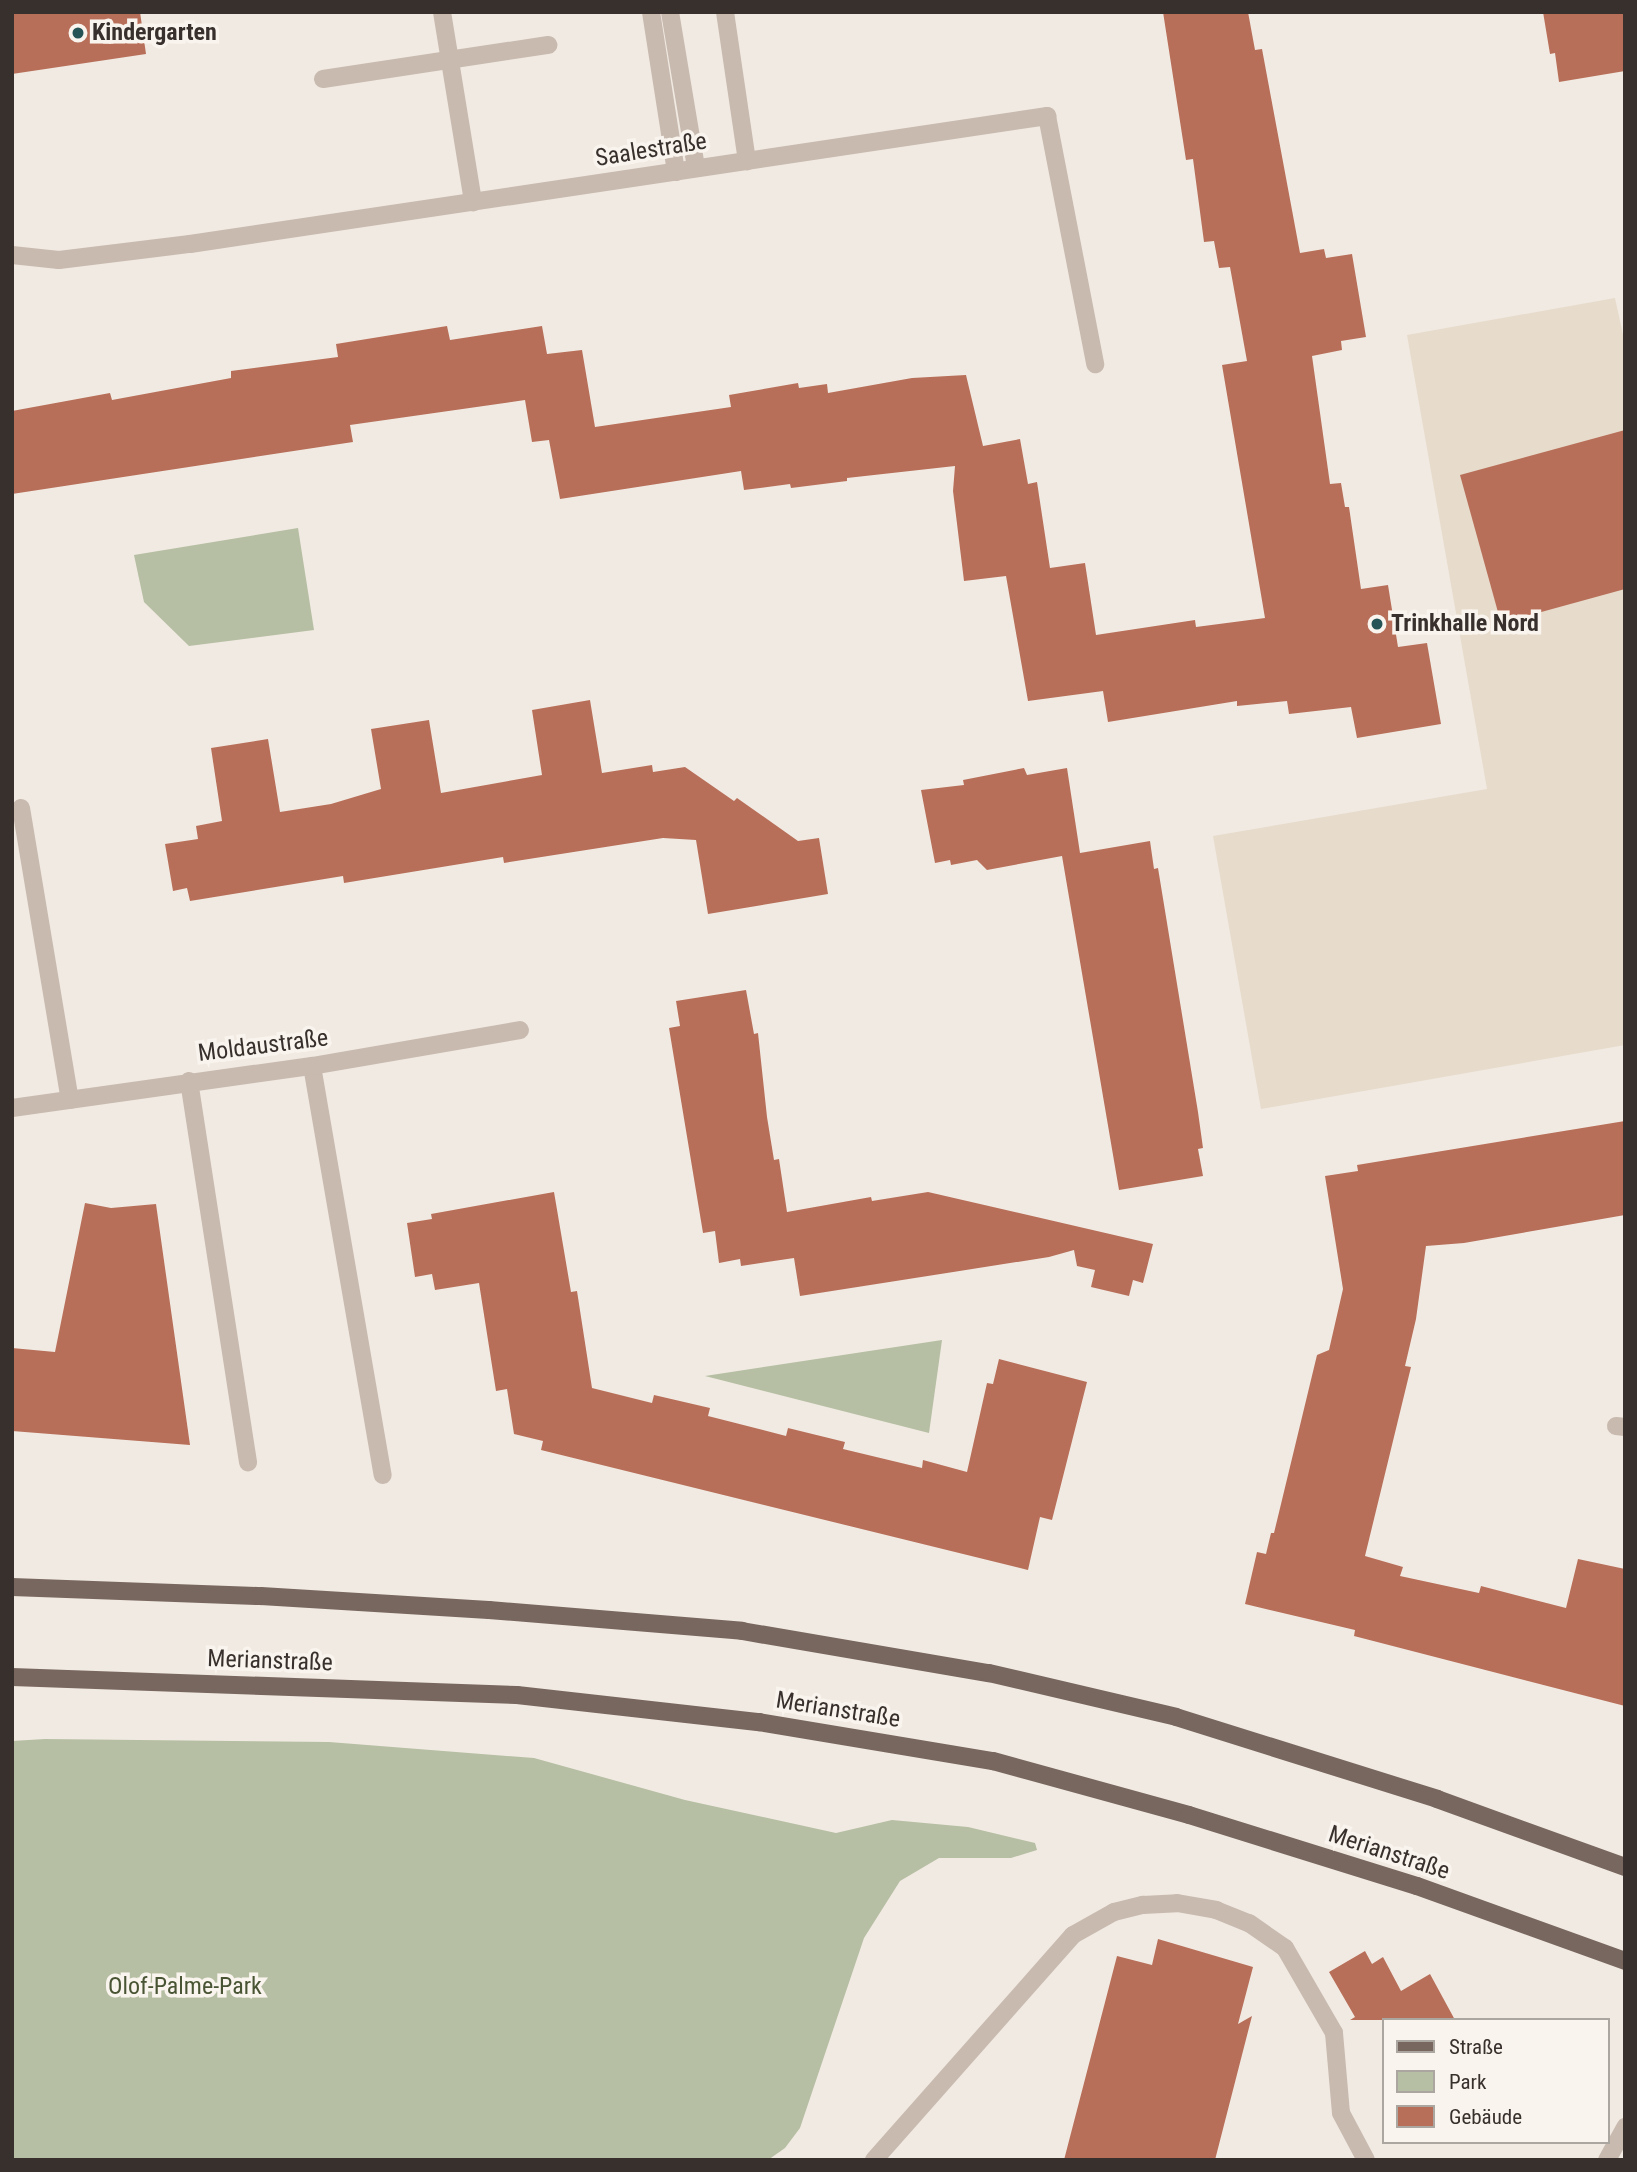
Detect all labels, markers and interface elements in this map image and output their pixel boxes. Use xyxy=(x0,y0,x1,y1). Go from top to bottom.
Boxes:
place label: Kindergarten xyxy=(92,19,217,47)
marker: Kindergarten xyxy=(70,25,86,41)
street label: Saalestraße xyxy=(593,127,709,173)
place label: Trinkhalle Nord xyxy=(1391,610,1539,638)
marker: Trinkhalle Nord xyxy=(1369,616,1385,632)
street label: Moldaustraße xyxy=(196,1024,330,1068)
street label: Merianstraße xyxy=(207,1644,333,1678)
street label: Merianstraße xyxy=(774,1686,902,1734)
street label: Merianstraße xyxy=(1325,1820,1453,1886)
park label: Olof-Palme-Park xyxy=(108,1973,262,2001)
legend xyxy=(1382,2018,1609,2144)
text: Straße xyxy=(1449,2035,1503,2059)
text: Park xyxy=(1449,2070,1486,2094)
text: Gebäude xyxy=(1449,2105,1522,2129)

